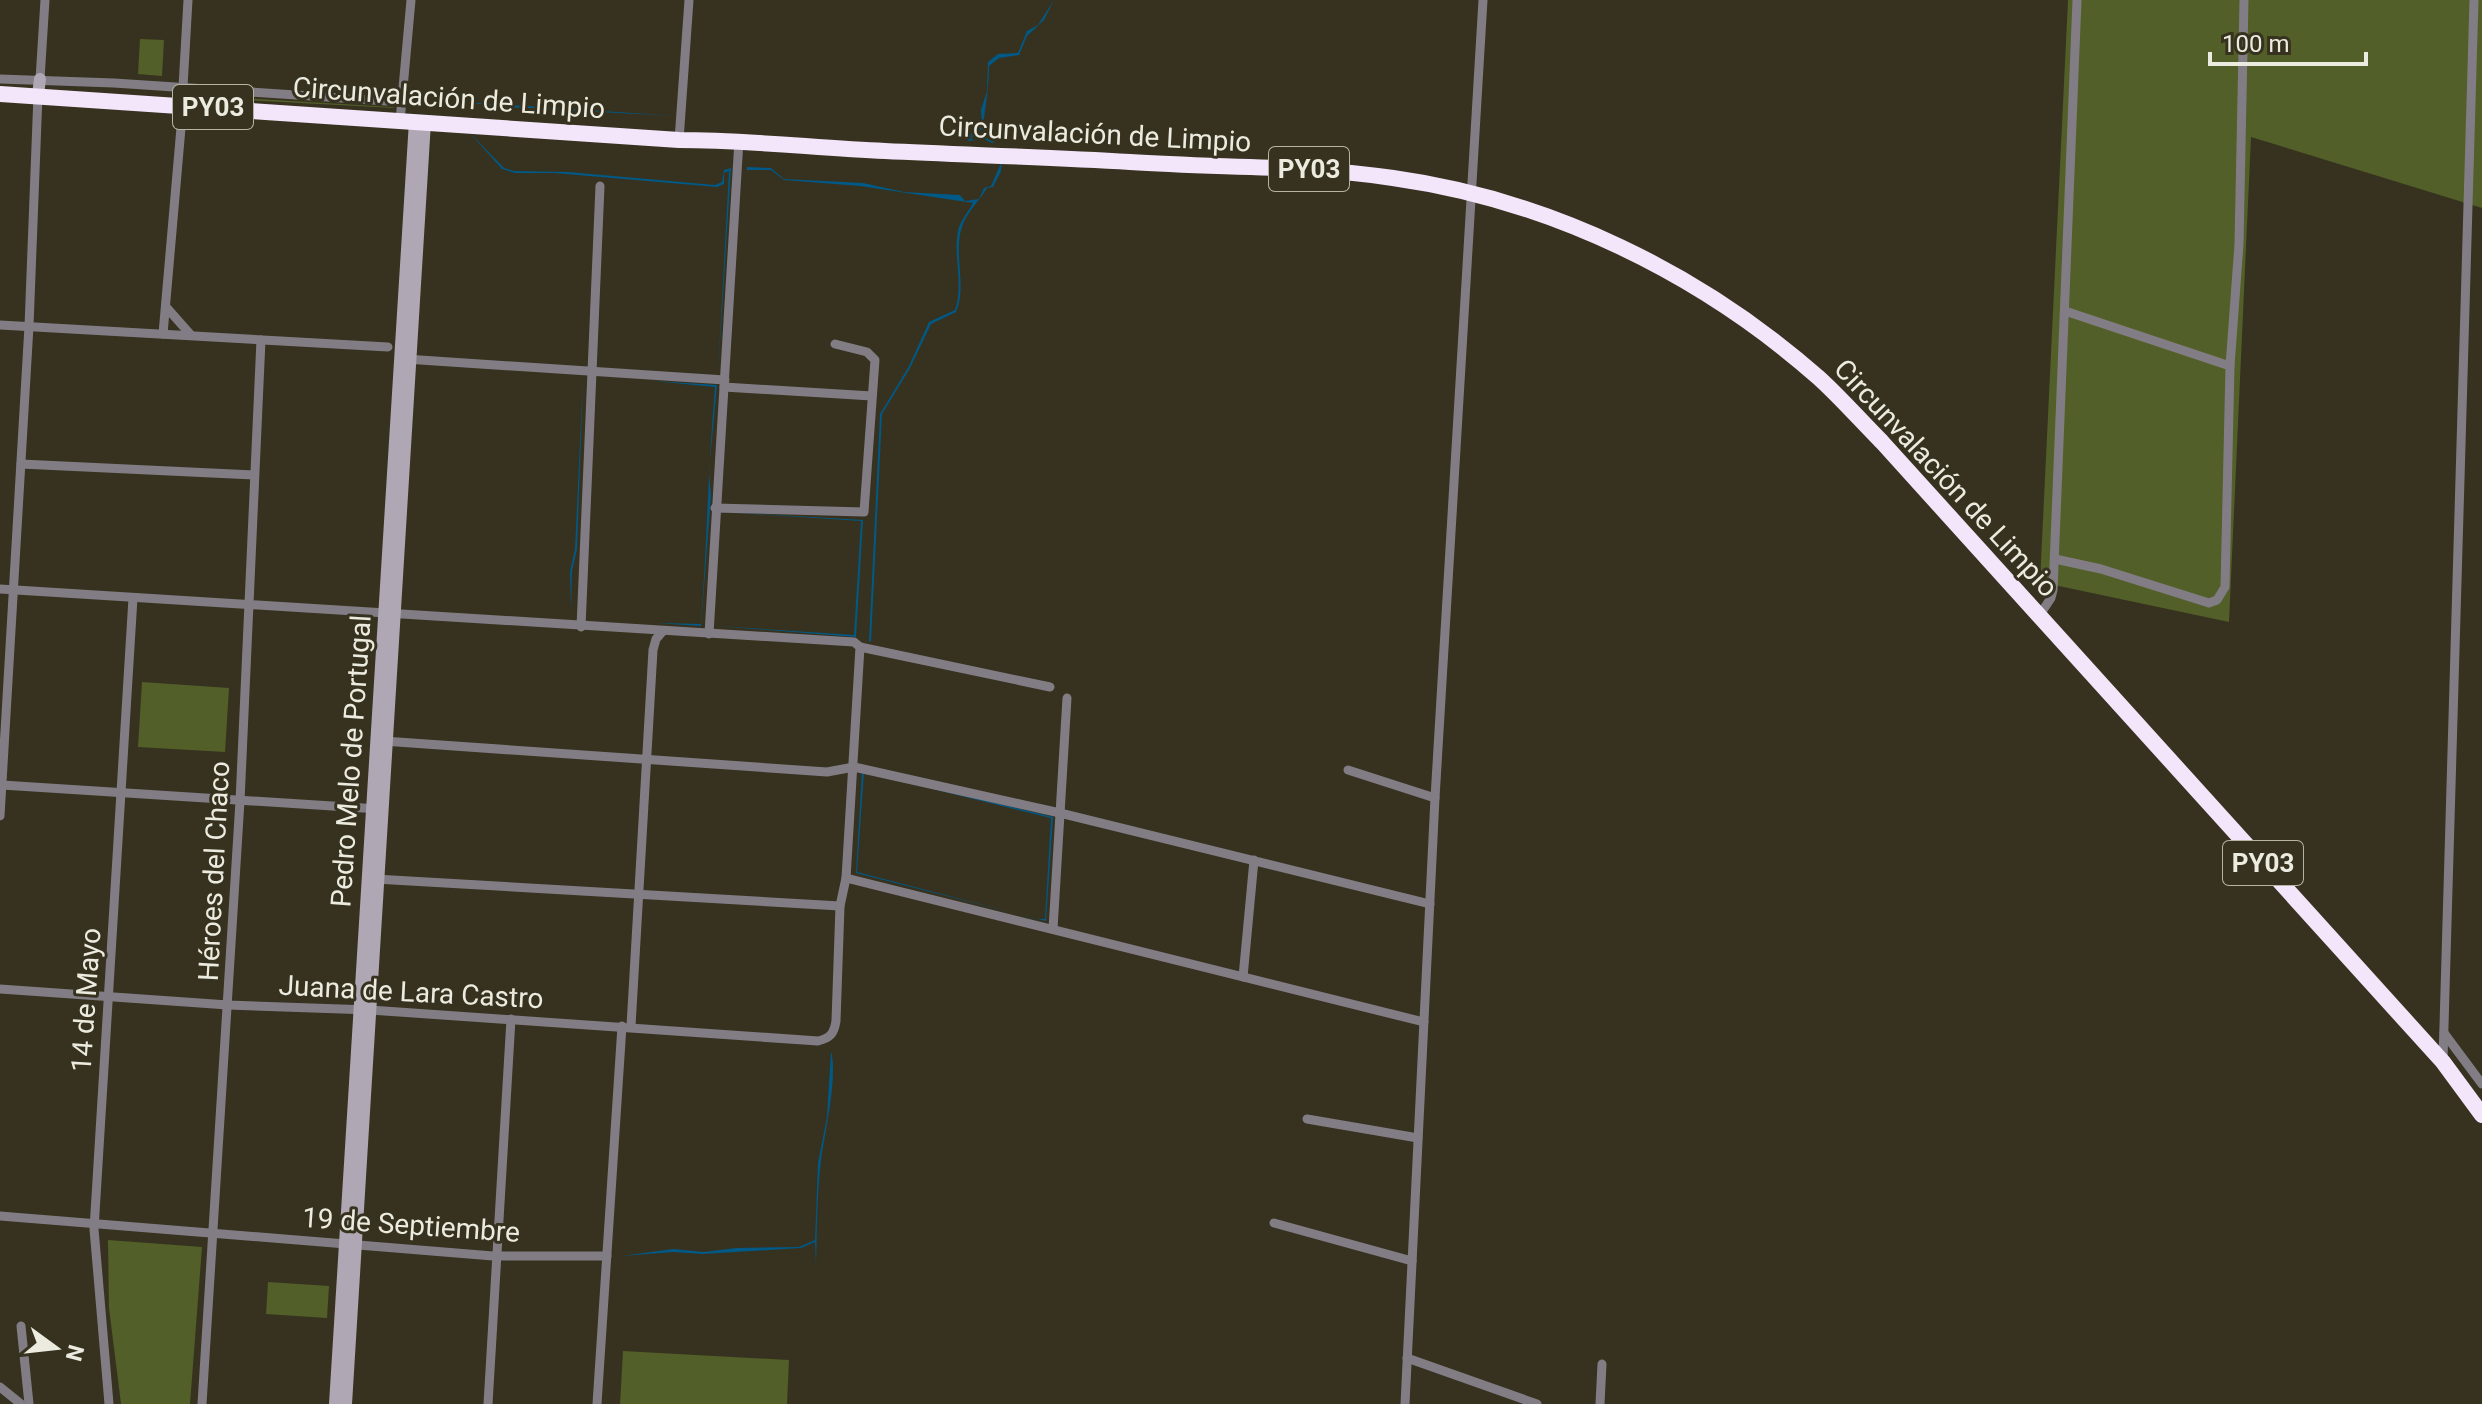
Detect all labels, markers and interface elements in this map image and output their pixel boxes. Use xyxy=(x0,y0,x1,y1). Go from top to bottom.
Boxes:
scale bar xyxy=(2210,16,2366,66)
text: 100 m xyxy=(2222,30,2289,58)
street label: Circunvalación de Limpio xyxy=(292,71,606,125)
road number: PY03 xyxy=(173,85,253,129)
street label: Circunvalación de Limpio xyxy=(938,109,1252,159)
road number: PY03 xyxy=(1269,147,1349,191)
street label: Circunvalación de Limpio xyxy=(1827,352,2065,604)
street label: Pedro Melo de Portugal xyxy=(324,614,378,908)
street label: Héroes del Chaco xyxy=(192,760,236,982)
road number: PY03 xyxy=(2223,841,2303,885)
street label: 14 de Mayo xyxy=(65,927,107,1073)
street label: Juana de Lara Castro xyxy=(278,969,544,1015)
street label: 19 de Septiembre xyxy=(301,1201,521,1249)
north arrow xyxy=(16,1308,96,1388)
text: N xyxy=(61,1342,89,1364)

